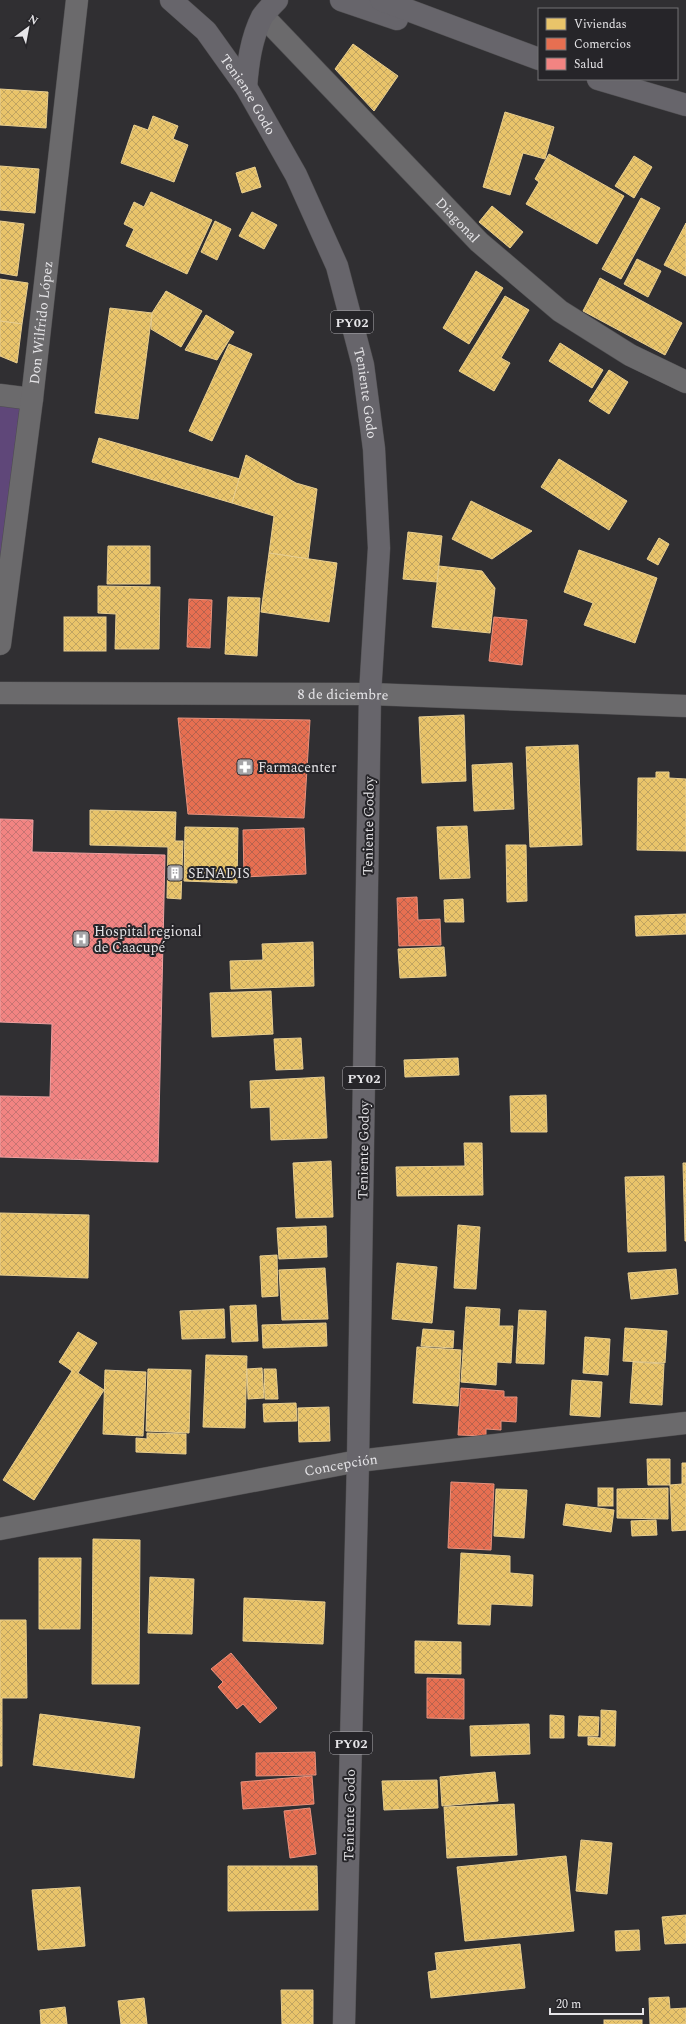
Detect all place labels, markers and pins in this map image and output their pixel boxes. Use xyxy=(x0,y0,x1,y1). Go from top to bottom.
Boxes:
pharmacy icon: Farmacenter xyxy=(235,757,255,777)
place label: Farmacenter xyxy=(258,757,337,778)
building icon: SENADIS xyxy=(165,863,185,883)
place label: SENADIS xyxy=(188,863,250,884)
place label: Hospital regional de Caacupé xyxy=(94,921,202,958)
hospital icon: Hospital regional de Caacupé xyxy=(71,929,91,949)

